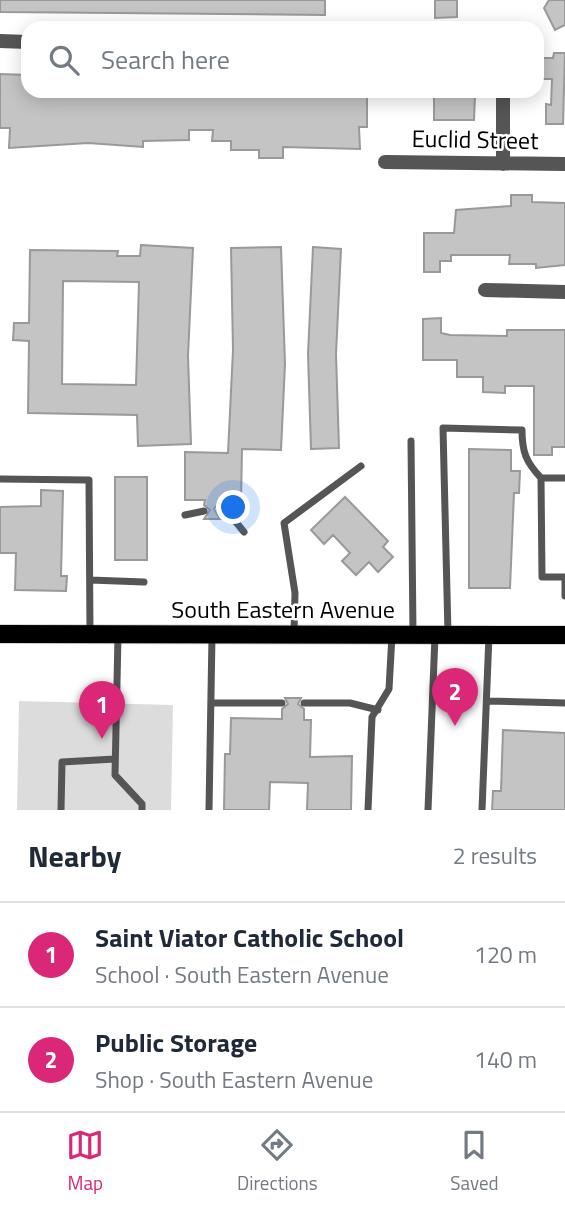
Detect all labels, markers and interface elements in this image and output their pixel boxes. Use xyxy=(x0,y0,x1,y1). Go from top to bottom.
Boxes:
search box xyxy=(21,21,544,98)
text: Search here xyxy=(101,40,230,79)
icon: search xyxy=(45,41,83,79)
street label: Euclid Street xyxy=(411,120,539,158)
your location xyxy=(216,490,250,524)
street label: South Eastern Avenue xyxy=(171,591,395,627)
pin: 2 xyxy=(432,668,478,726)
pin: 1 xyxy=(79,681,125,739)
text: Nearby xyxy=(28,833,121,879)
text: 2 results xyxy=(453,838,537,873)
text: Saint Viator Catholic School xyxy=(95,918,404,957)
text: 1 xyxy=(45,937,57,972)
text: 120 m xyxy=(474,937,537,972)
text: School · South Eastern Avenue xyxy=(95,957,389,992)
text: Public Storage xyxy=(95,1023,257,1062)
text: 2 xyxy=(45,1042,57,1077)
text: 140 m xyxy=(474,1042,537,1077)
text: Shop · South Eastern Avenue xyxy=(95,1062,373,1097)
tab: Map xyxy=(66,1126,104,1197)
tab: Directions xyxy=(237,1126,318,1197)
tab: Saved xyxy=(450,1126,499,1197)

